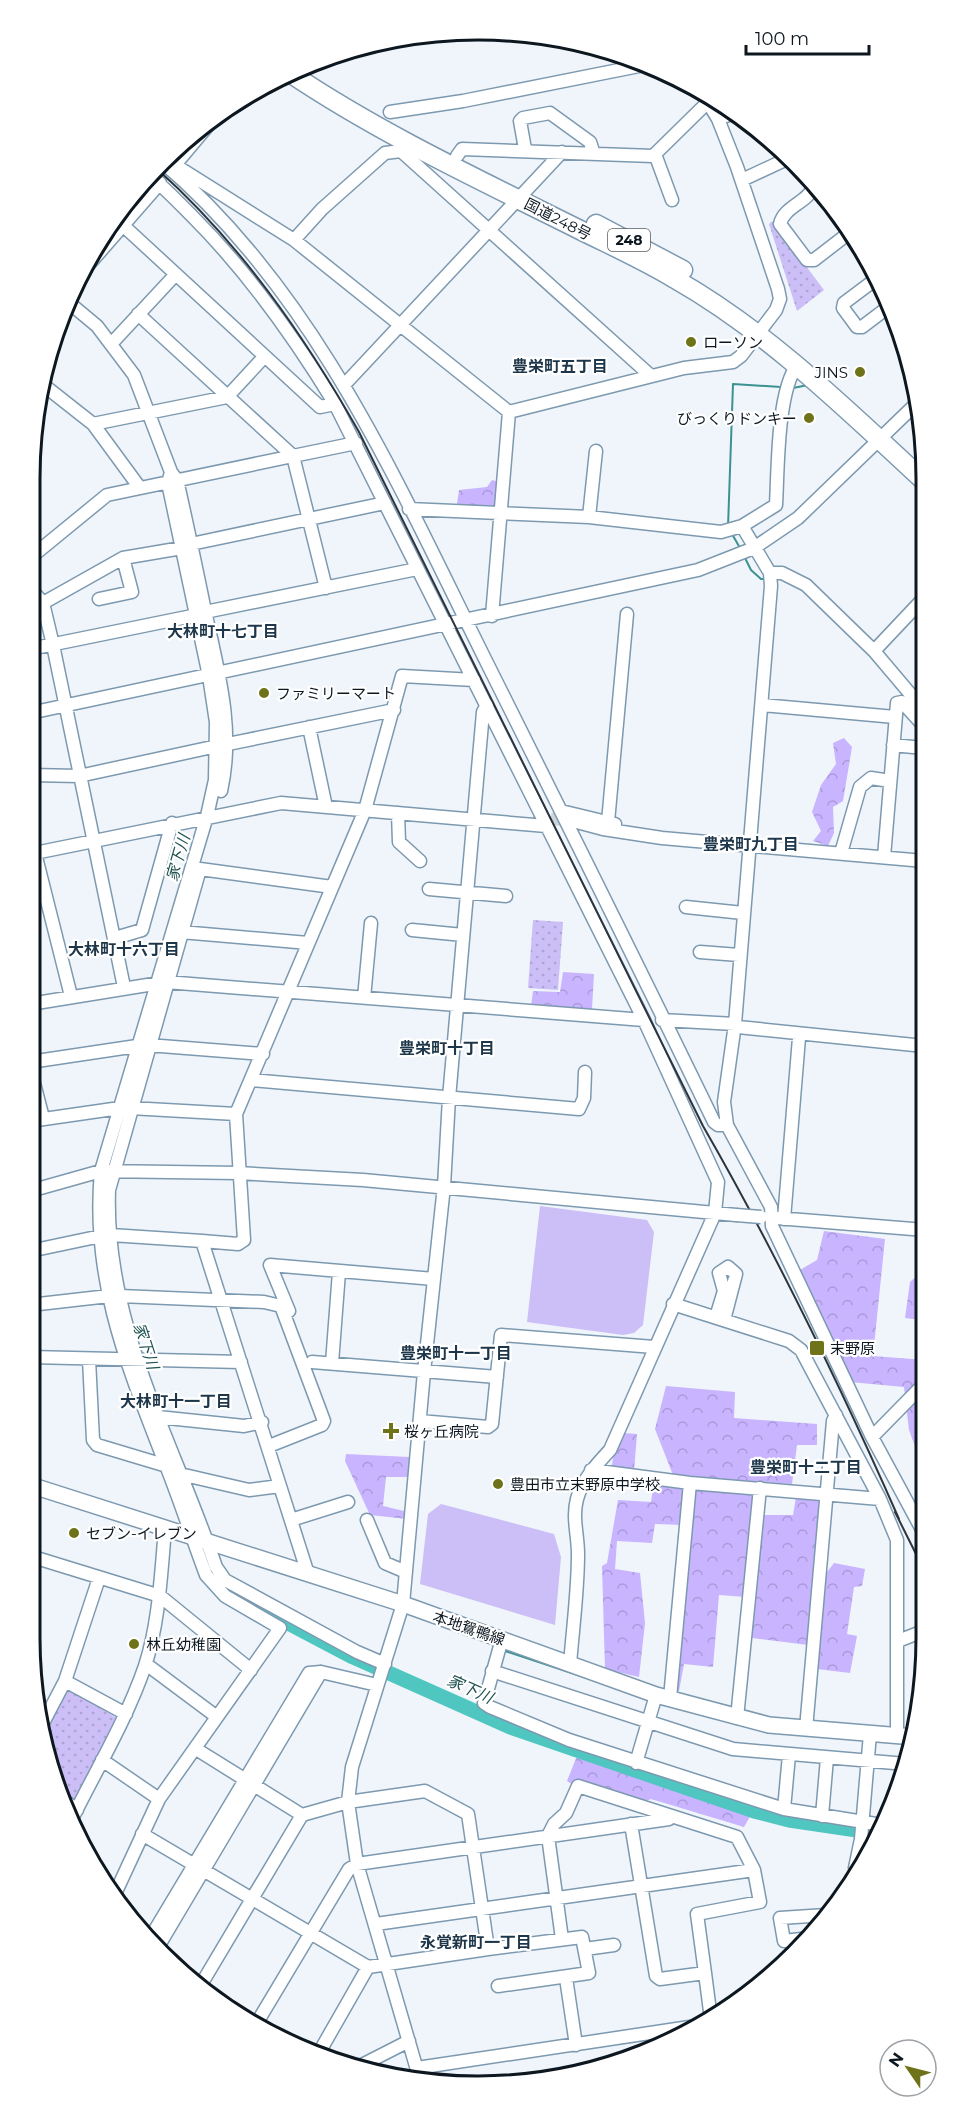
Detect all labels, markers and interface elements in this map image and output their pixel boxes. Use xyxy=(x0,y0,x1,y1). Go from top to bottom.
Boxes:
scale bar xyxy=(746,18,869,56)
text: 100 m xyxy=(755,28,809,50)
street label: 国道248号 xyxy=(521,194,595,244)
road number: 248 xyxy=(608,229,650,251)
place label: ローソン xyxy=(703,333,763,352)
marker: ローソン xyxy=(684,335,698,349)
district label: 豊栄町五丁目 xyxy=(512,357,608,376)
place label: JINS xyxy=(814,363,848,382)
marker: JINS xyxy=(853,365,867,379)
place label: びっくりドンキー xyxy=(677,409,797,428)
marker: びっくりドンキー xyxy=(802,411,816,425)
district label: 大林町十七丁目 xyxy=(167,622,279,641)
place label: ファミリーマート xyxy=(276,684,396,703)
marker: ファミリーマート xyxy=(257,686,271,700)
water label: 家下川 xyxy=(162,830,194,884)
district label: 豊栄町九丁目 xyxy=(703,835,799,854)
district label: 大林町十六丁目 xyxy=(68,940,180,959)
district label: 豊栄町十丁目 xyxy=(399,1039,495,1058)
water label: 家下川 xyxy=(130,1320,163,1374)
marker: 末野原 xyxy=(808,1339,826,1357)
place label: 末野原 xyxy=(830,1339,875,1358)
district label: 豊栄町十一丁目 xyxy=(400,1344,512,1363)
district label: 大林町十一丁目 xyxy=(120,1392,232,1411)
marker: 桜ヶ丘病院 xyxy=(382,1422,400,1440)
place label: 桜ヶ丘病院 xyxy=(404,1422,479,1441)
district label: 豊栄町十二丁目 xyxy=(750,1458,862,1477)
place label: 豊田市立末野原中学校 xyxy=(510,1475,660,1494)
marker: 豊田市立末野原中学校 xyxy=(491,1477,505,1491)
place label: セブン-イレブン xyxy=(86,1524,197,1543)
marker: セブン-イレブン xyxy=(67,1526,81,1540)
street label: 本地鴛鴨線 xyxy=(430,1607,508,1649)
place label: 林丘幼稚園 xyxy=(146,1635,221,1654)
marker: 林丘幼稚園 xyxy=(127,1637,141,1651)
water label: 家下川 xyxy=(444,1671,498,1708)
district label: 永覚新町一丁目 xyxy=(420,1933,532,1952)
north arrow xyxy=(878,2038,938,2098)
text: N xyxy=(885,2049,908,2070)

